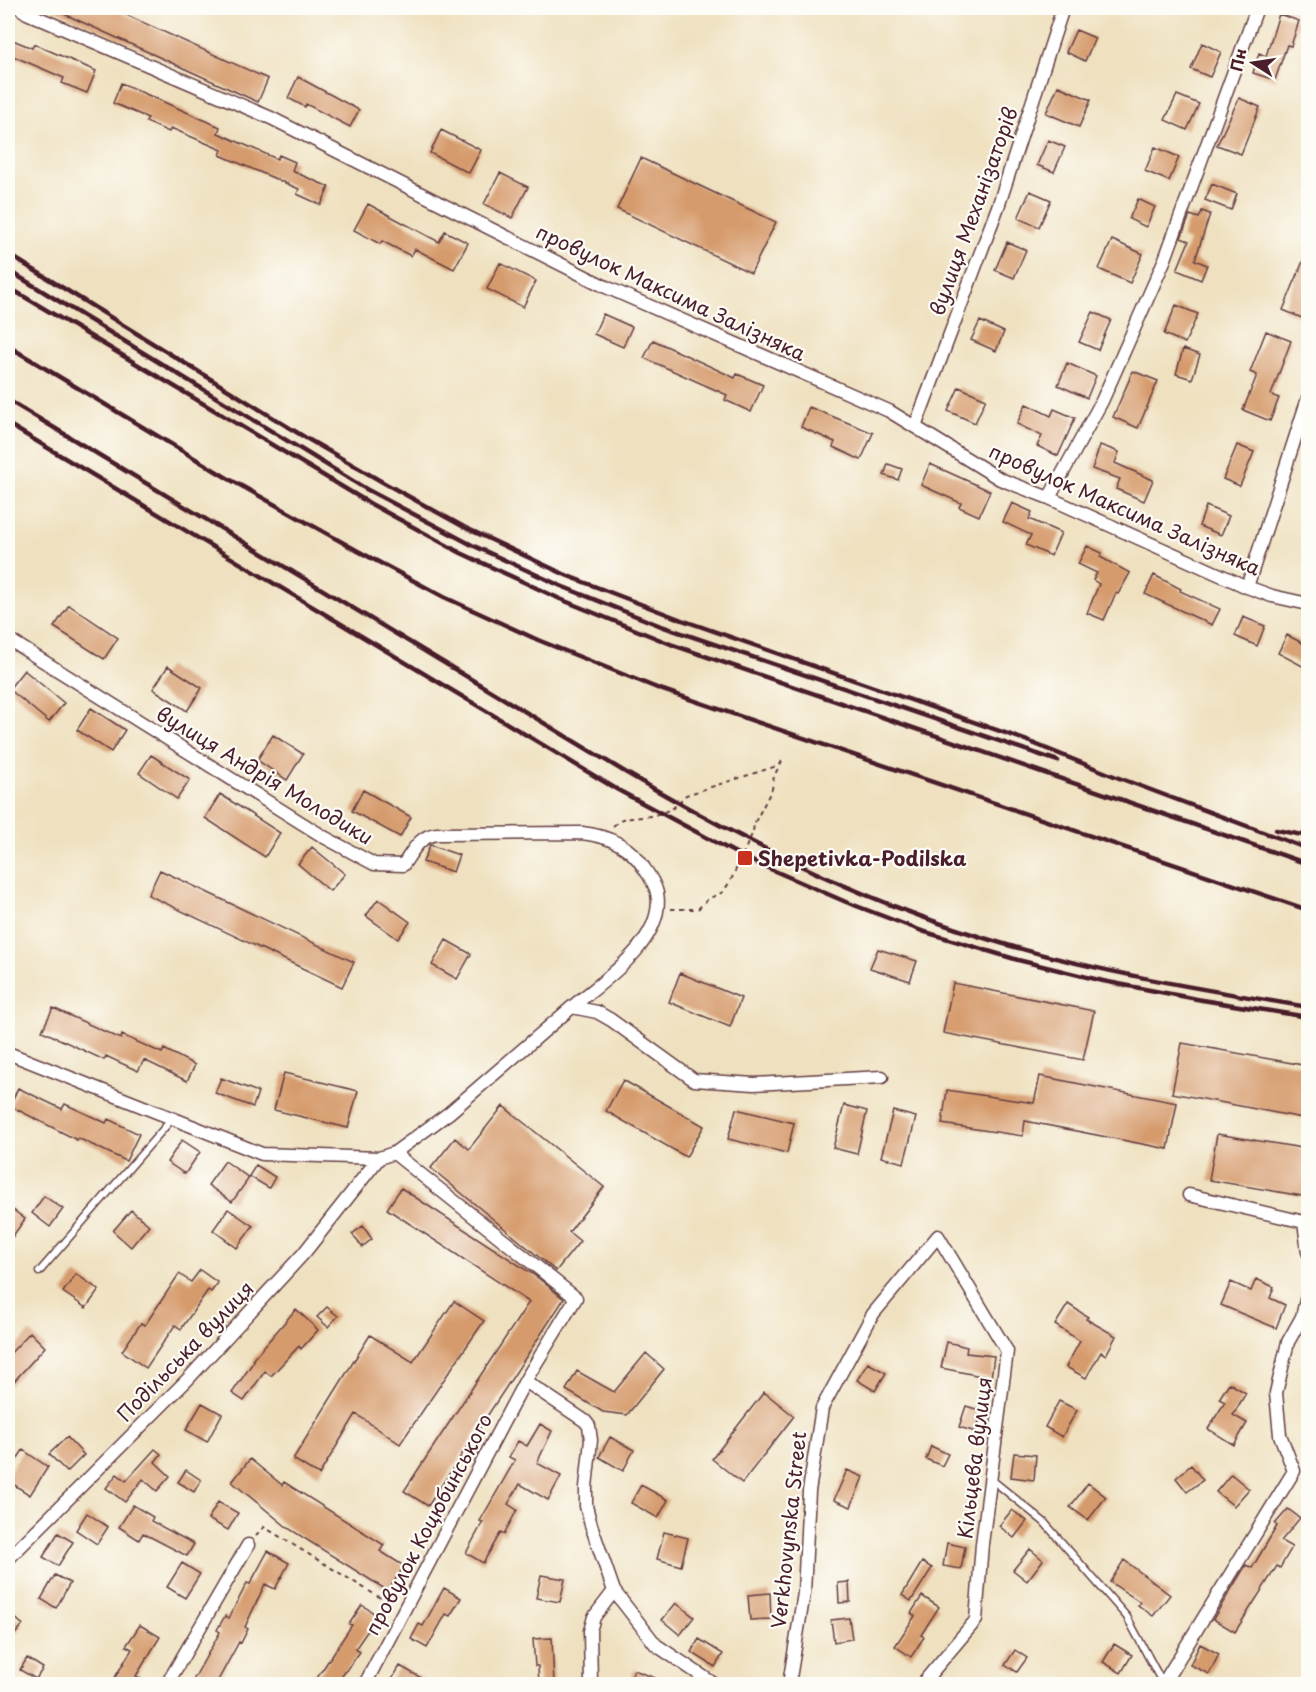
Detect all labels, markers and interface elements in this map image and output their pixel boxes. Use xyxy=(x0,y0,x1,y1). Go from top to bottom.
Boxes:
north arrow xyxy=(1223,33,1283,93)
text: Пн xyxy=(1223,46,1251,74)
street label: вулиця Механізаторів xyxy=(921,103,1025,319)
street label: провулок Максима Залізняка xyxy=(531,216,811,368)
street label: провулок Максима Залізняка xyxy=(984,435,1266,583)
street label: вулиця Андрія Молодики xyxy=(151,698,379,852)
place label: Shepetivka-Podilska xyxy=(758,843,967,873)
marker: Shepetivka-Podilska xyxy=(736,849,754,867)
street label: Подільська вулиця xyxy=(110,1274,260,1428)
street label: Кільцева вулиця xyxy=(949,1375,999,1541)
street label: провулок Коцюбинського xyxy=(357,1408,499,1640)
street label: Verkhovynska Street xyxy=(763,1430,813,1630)

